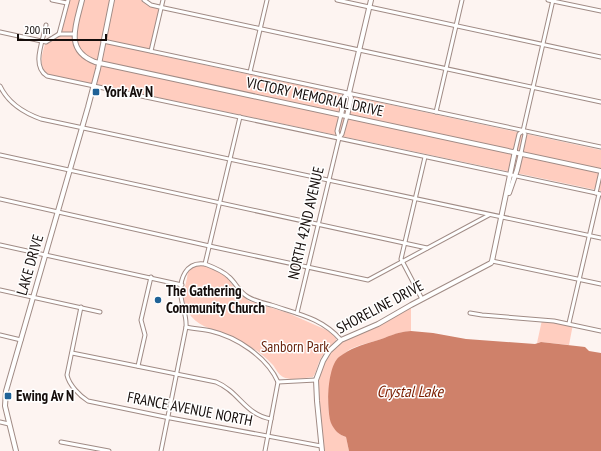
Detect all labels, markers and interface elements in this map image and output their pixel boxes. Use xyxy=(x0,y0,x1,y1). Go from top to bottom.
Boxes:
scale bar xyxy=(18,16,106,42)
text: 200 m xyxy=(24,22,51,37)
street label: VICTORY MEMORIAL DRIVE xyxy=(244,72,386,120)
place label: York Av N xyxy=(103,82,153,101)
marker: York Av N xyxy=(91,87,101,97)
street label: NORTH 42ND AVENUE xyxy=(283,165,328,281)
street label: LAKE DRIVE xyxy=(12,232,47,297)
street label: SHORELINE DRIVE xyxy=(333,276,426,337)
place label: The Gathering Community Church xyxy=(166,281,265,317)
marker: The Gathering Community Church xyxy=(153,295,163,305)
park label: Sanborn Park xyxy=(261,337,329,356)
water label: Crystal Lake xyxy=(377,381,445,401)
place label: Ewing Av N xyxy=(16,386,74,405)
street label: FRANCE AVENUE NORTH xyxy=(126,387,254,430)
marker: Ewing Av N xyxy=(3,391,13,401)

